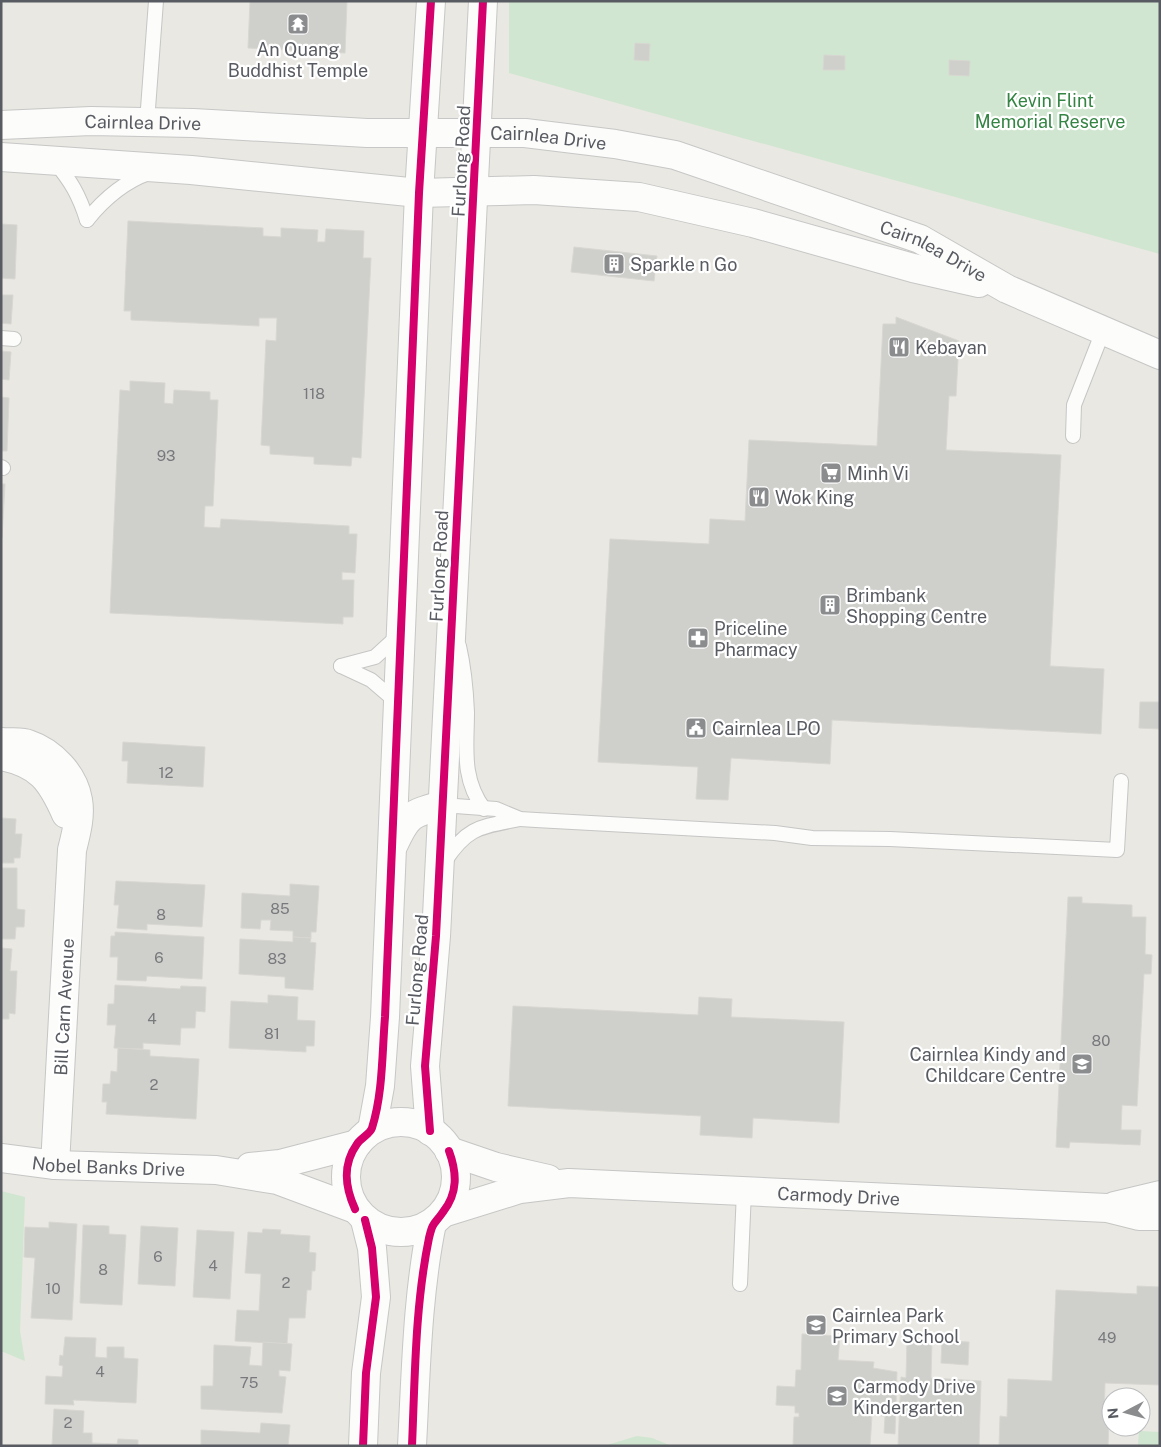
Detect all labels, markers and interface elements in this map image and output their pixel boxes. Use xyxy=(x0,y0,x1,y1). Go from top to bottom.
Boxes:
temple icon: An Quang Buddhist Temple xyxy=(286,12,310,36)
place label: An Quang Buddhist Temple xyxy=(228,39,368,81)
park label: Kevin Flint Memorial Reserve xyxy=(975,90,1125,132)
street label: Furlong Road xyxy=(448,105,474,217)
street label: Cairnlea Drive xyxy=(84,110,202,134)
street label: Cairnlea Drive xyxy=(490,122,608,153)
street label: Cairnlea Drive xyxy=(877,216,991,286)
building icon: Sparkle n Go xyxy=(602,252,626,276)
place label: Sparkle n Go xyxy=(630,254,737,275)
restaurant icon: Kebayan xyxy=(887,335,911,359)
place label: Kebayan xyxy=(915,337,987,358)
house number: 118 xyxy=(303,385,325,402)
house number: 93 xyxy=(157,447,175,464)
supermarket icon: Minh Vi xyxy=(819,461,843,485)
place label: Minh Vi xyxy=(847,463,909,484)
restaurant icon: Wok King xyxy=(747,485,771,509)
place label: Wok King xyxy=(775,487,854,508)
street label: Furlong Road xyxy=(426,510,452,622)
place label: Brimbank Shopping Centre xyxy=(846,585,987,627)
building icon: Brimbank Shopping Centre xyxy=(818,593,842,617)
place label: Priceline Pharmacy xyxy=(714,618,798,660)
pharmacy icon: Priceline Pharmacy xyxy=(686,626,710,650)
public building icon: Cairnlea LPO xyxy=(684,716,708,740)
place label: Cairnlea LPO xyxy=(712,718,821,739)
house number: 12 xyxy=(158,764,174,781)
house number: 85 xyxy=(270,900,290,917)
house number: 8 xyxy=(156,906,166,923)
street label: Furlong Road xyxy=(402,913,432,1027)
street label: Bill Carn Avenue xyxy=(50,938,78,1076)
house number: 6 xyxy=(154,949,164,966)
house number: 83 xyxy=(267,950,287,967)
house number: 4 xyxy=(147,1010,157,1027)
house number: 81 xyxy=(264,1025,280,1042)
house number: 80 xyxy=(1092,1032,1110,1049)
place label: Cairnlea Kindy and Childcare Centre xyxy=(909,1044,1066,1086)
school or university icon: Cairnlea Kindy and Childcare Centre xyxy=(1070,1052,1094,1076)
house number: 2 xyxy=(150,1076,159,1093)
street label: Nobel Banks Drive xyxy=(31,1152,185,1180)
street label: Carmody Drive xyxy=(777,1182,901,1209)
house number: 6 xyxy=(153,1248,163,1265)
house number: 4 xyxy=(208,1257,218,1274)
house number: 8 xyxy=(98,1261,108,1278)
house number: 2 xyxy=(282,1274,291,1291)
house number: 10 xyxy=(45,1280,61,1297)
place label: Cairnlea Park Primary School xyxy=(832,1305,960,1347)
school or university icon: Cairnlea Park Primary School xyxy=(804,1313,828,1337)
house number: 49 xyxy=(1098,1329,1116,1346)
house number: 4 xyxy=(95,1363,105,1380)
house number: 75 xyxy=(240,1374,258,1391)
place label: Carmody Drive Kindergarten xyxy=(853,1376,976,1418)
school or university icon: Carmody Drive Kindergarten xyxy=(825,1384,849,1408)
north arrow xyxy=(1101,1387,1151,1437)
text: N xyxy=(1105,1407,1122,1420)
house number: 2 xyxy=(64,1414,73,1431)

